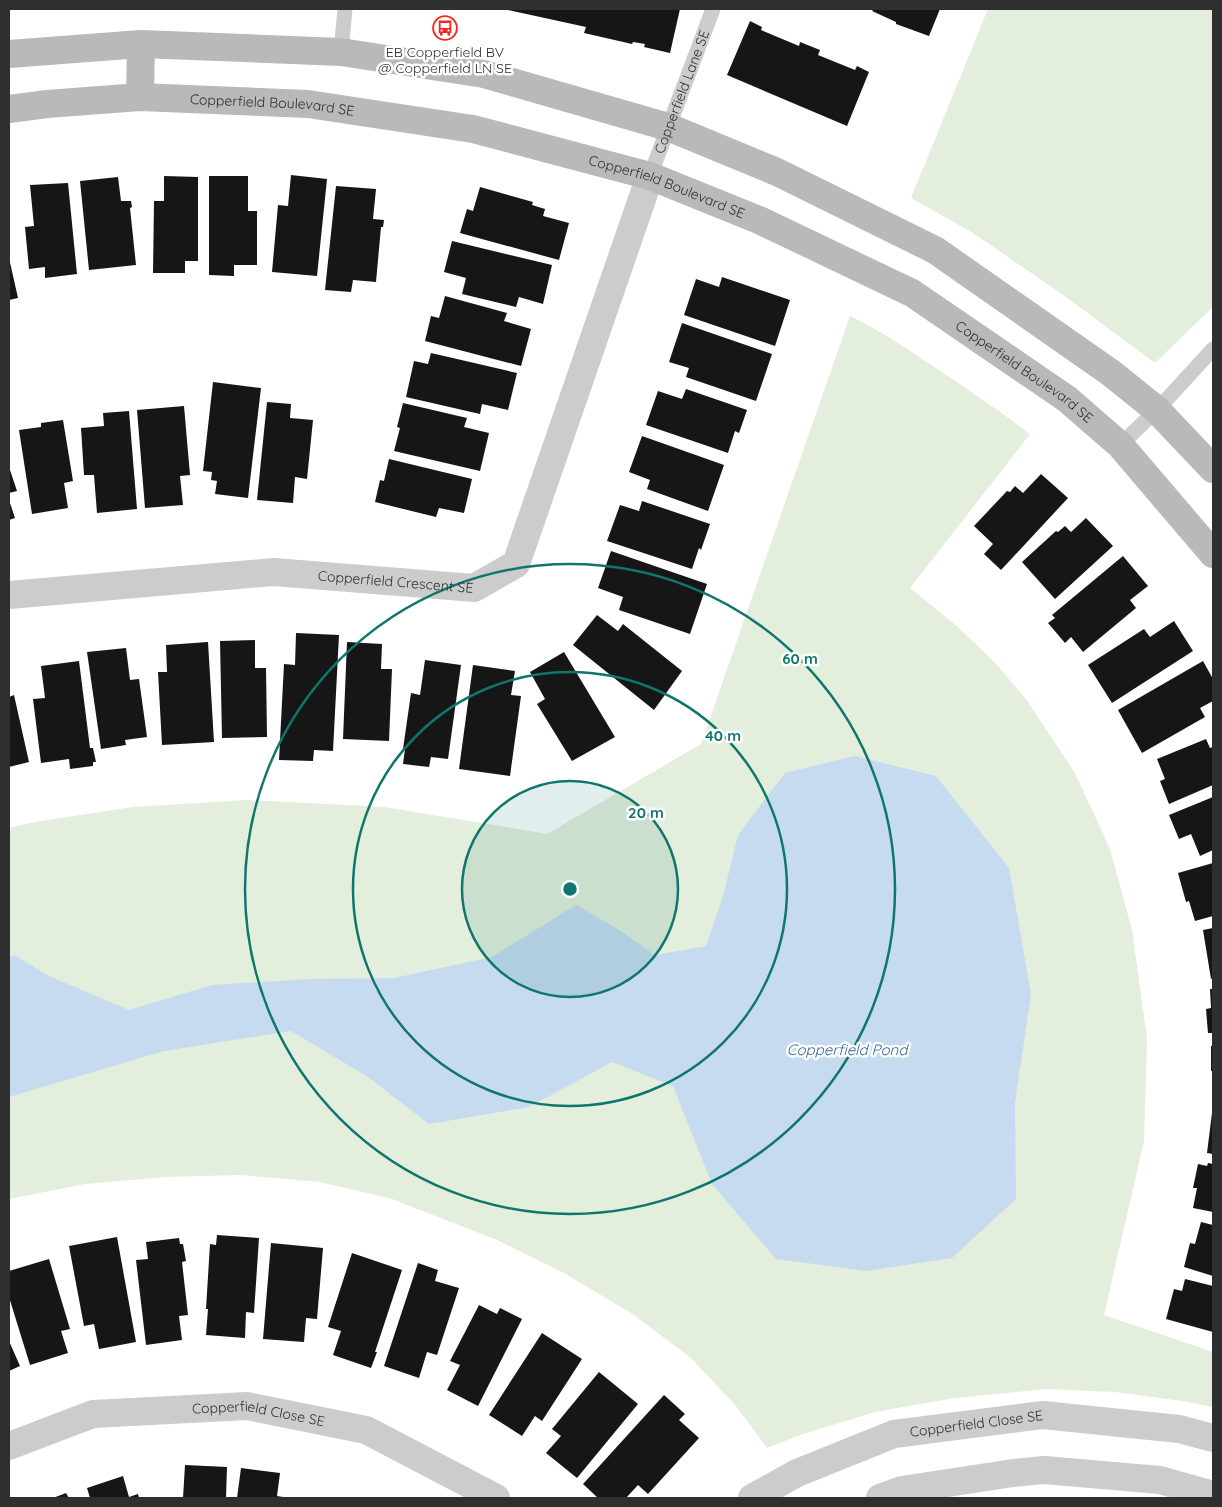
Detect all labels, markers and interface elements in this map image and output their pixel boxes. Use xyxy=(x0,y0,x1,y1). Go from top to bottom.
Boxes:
bus stop icon: EB Copperfield BV @ Copperfield LN SE xyxy=(432,15,458,41)
street label: Copperfield Lane SE xyxy=(650,27,713,156)
place label: EB Copperfield BV @ Copperfield LN SE xyxy=(378,43,512,77)
street label: Copperfield Boulevard SE xyxy=(190,90,356,120)
street label: Copperfield Boulevard SE xyxy=(587,151,748,222)
street label: Copperfield Boulevard SE xyxy=(952,316,1097,427)
street label: Copperfield Crescent SE xyxy=(317,567,474,597)
text: 60 m xyxy=(782,649,818,668)
text: 40 m xyxy=(705,726,741,745)
text: 20 m xyxy=(628,803,664,822)
centre of rings xyxy=(561,880,579,898)
water label: Copperfield Pond xyxy=(787,1040,909,1059)
street label: Copperfield Close SE xyxy=(191,1397,326,1430)
street label: Copperfield Close SE xyxy=(909,1406,1044,1441)

